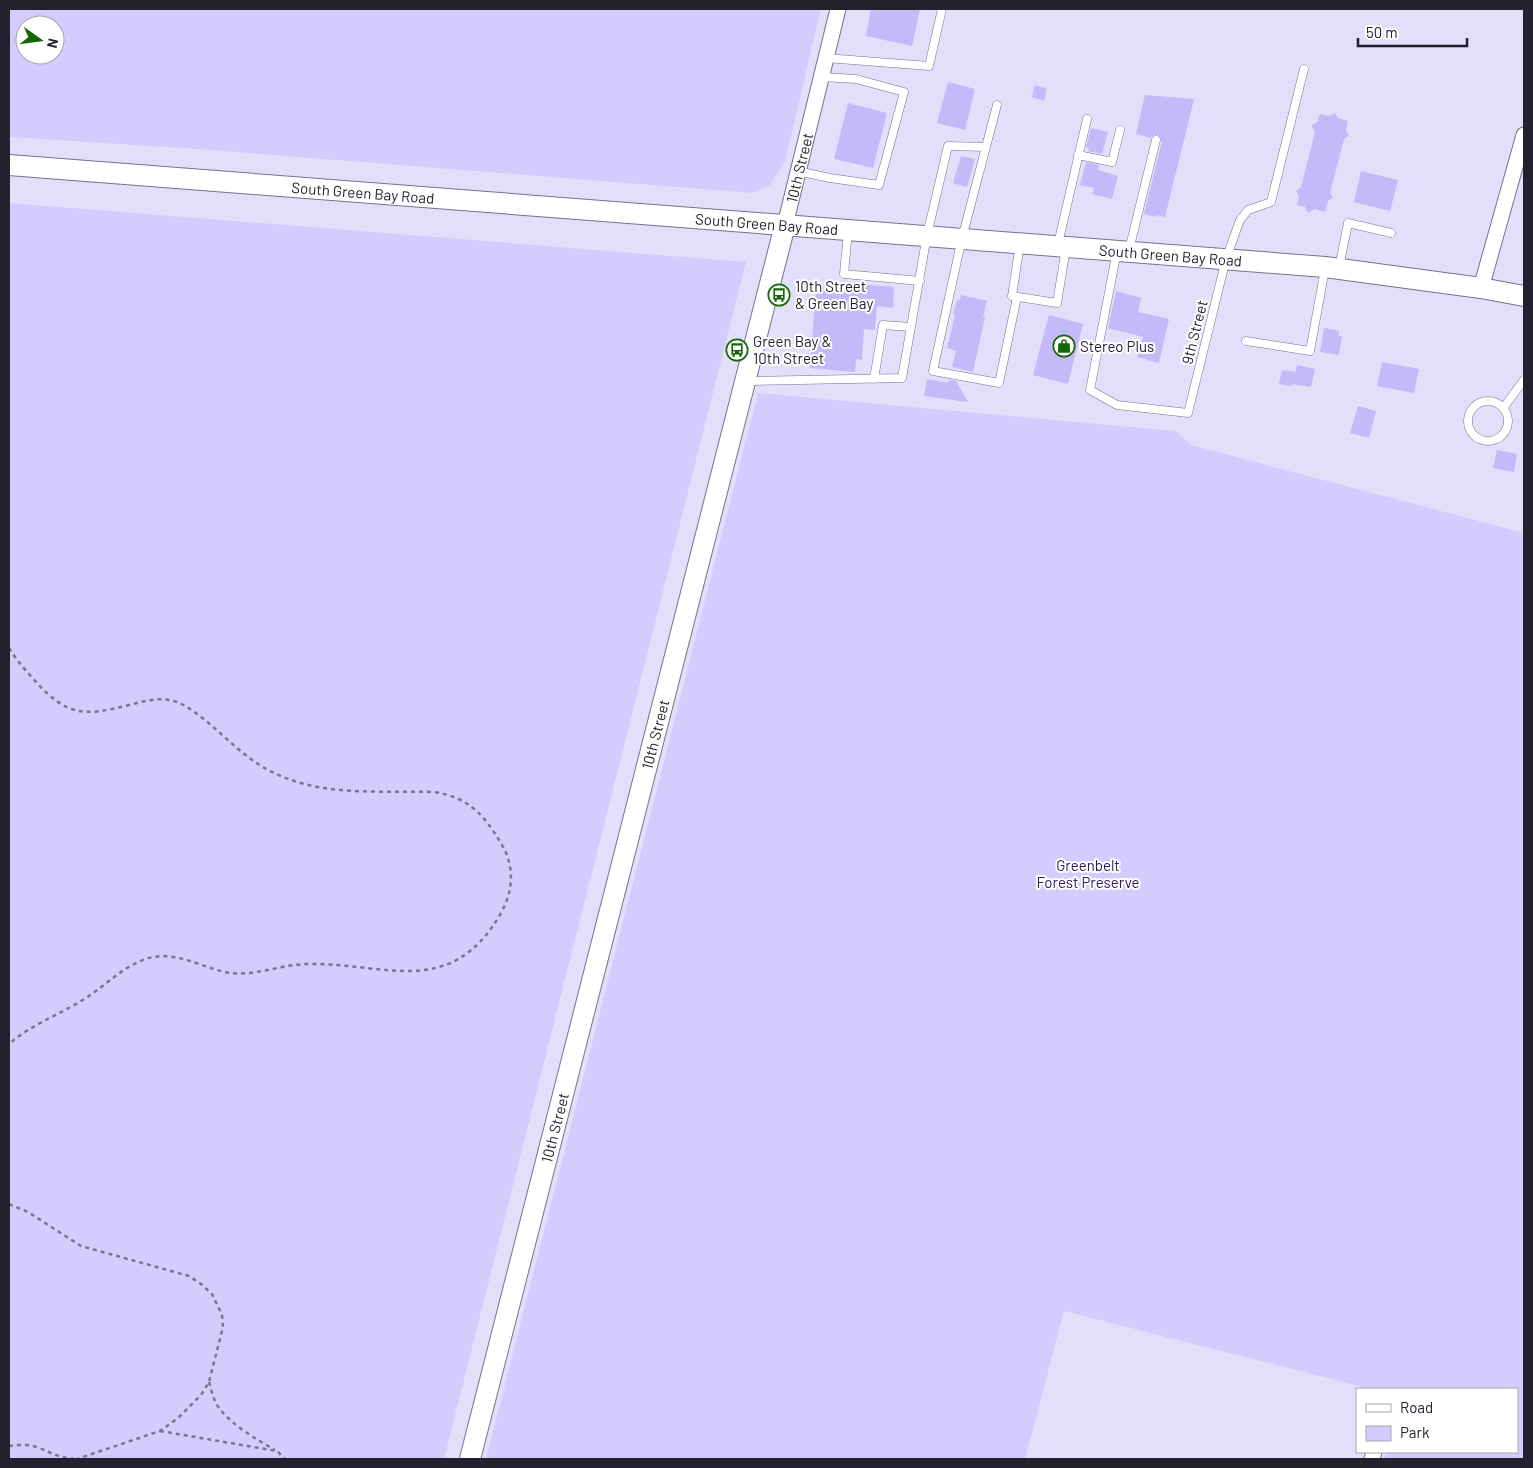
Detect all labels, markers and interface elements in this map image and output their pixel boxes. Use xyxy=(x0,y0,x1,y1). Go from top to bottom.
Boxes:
north arrow xyxy=(15,15,65,65)
scale bar xyxy=(1358,15,1467,47)
text: 50 m xyxy=(1366,23,1398,41)
text: N xyxy=(44,37,62,50)
street label: 10th Street xyxy=(782,131,816,204)
street label: South Green Bay Road xyxy=(291,178,435,207)
street label: South Green Bay Road xyxy=(695,209,839,238)
street label: South Green Bay Road xyxy=(1098,241,1243,270)
place label: 10th Street & Green Bay xyxy=(795,277,873,312)
bus stop icon: 10th Street & Green Bay xyxy=(767,283,791,307)
street label: 9th Street xyxy=(1177,298,1211,366)
place label: Green Bay & 10th Street xyxy=(753,332,831,367)
shop icon: Stereo Plus xyxy=(1052,334,1076,358)
place label: Stereo Plus xyxy=(1080,337,1154,355)
bus stop icon: Green Bay & 10th Street xyxy=(725,338,749,362)
street label: 10th Street xyxy=(637,697,673,771)
park label: Greenbelt Forest Preserve xyxy=(1036,856,1140,891)
street label: 10th Street xyxy=(537,1091,572,1164)
legend xyxy=(1356,1388,1518,1453)
text: Road xyxy=(1400,1398,1433,1416)
text: Park xyxy=(1400,1423,1430,1441)

